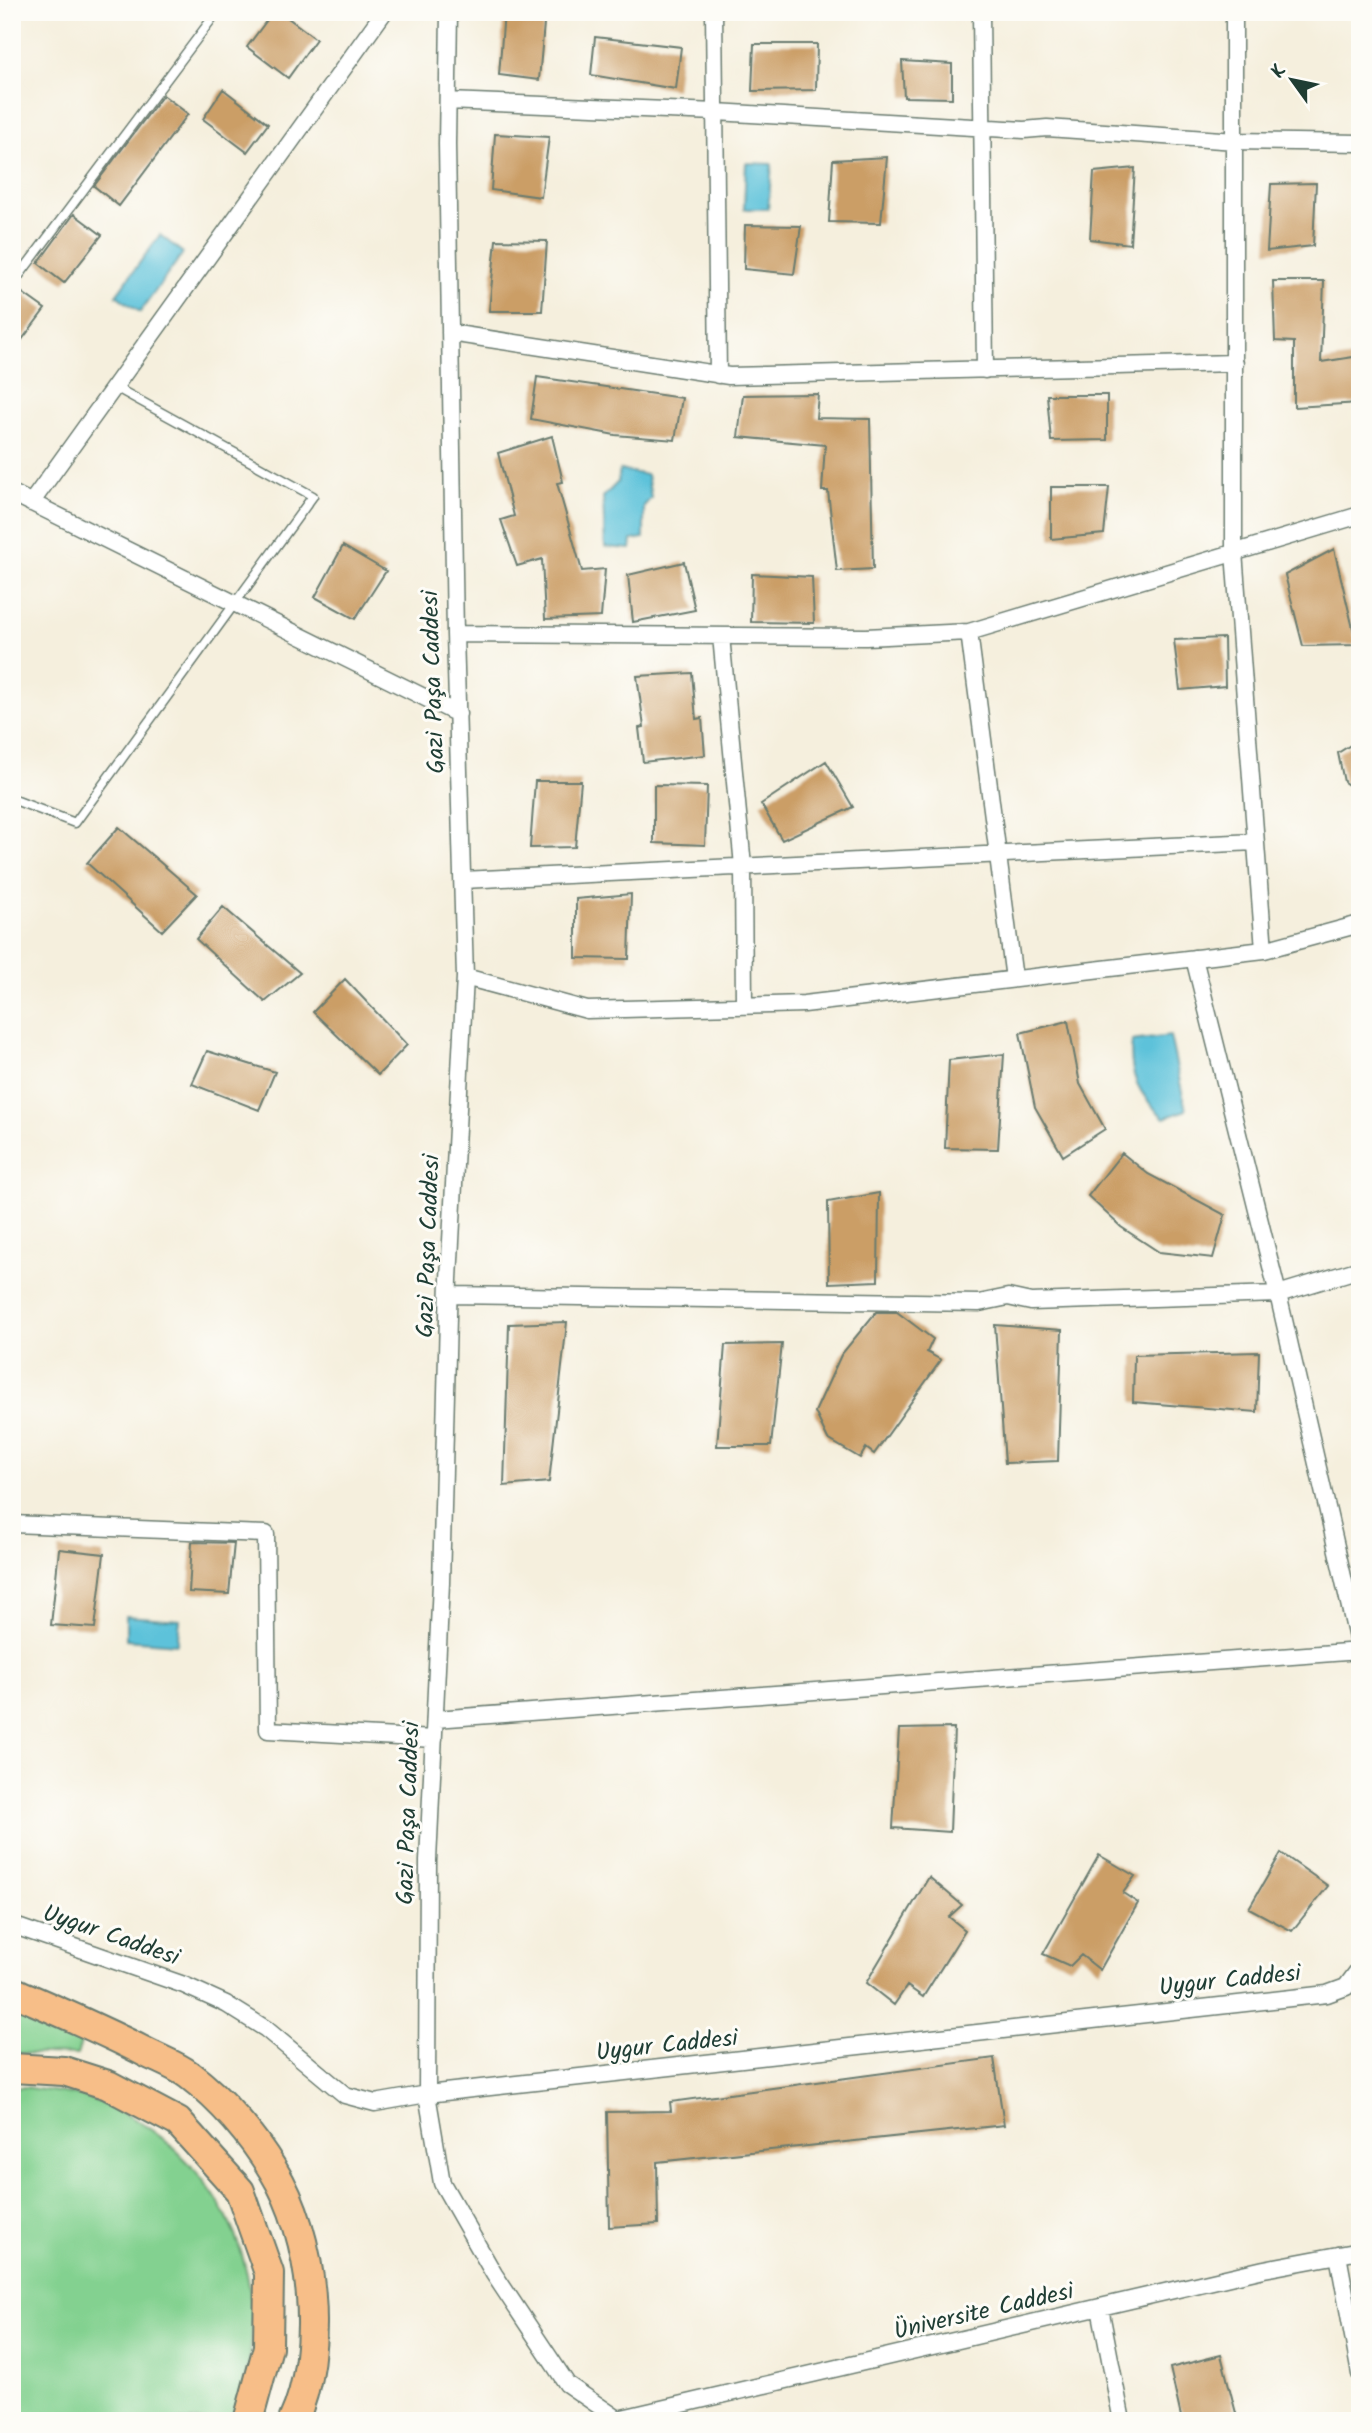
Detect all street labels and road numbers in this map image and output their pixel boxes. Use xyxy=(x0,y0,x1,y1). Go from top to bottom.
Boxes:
street label: Gazi Paşa Caddesi xyxy=(411,588,457,774)
street label: Gazi Paşa Caddesi xyxy=(406,1152,452,1338)
street label: Gazi Paşa Caddesi xyxy=(386,1719,432,1905)
street label: Uygur Caddesi xyxy=(37,1894,186,1978)
street label: Uygur Caddesi xyxy=(1157,1954,1304,2008)
street label: Uygur Caddesi xyxy=(594,2019,741,2073)
street label: Üniversite Caddesi xyxy=(890,2272,1079,2352)

